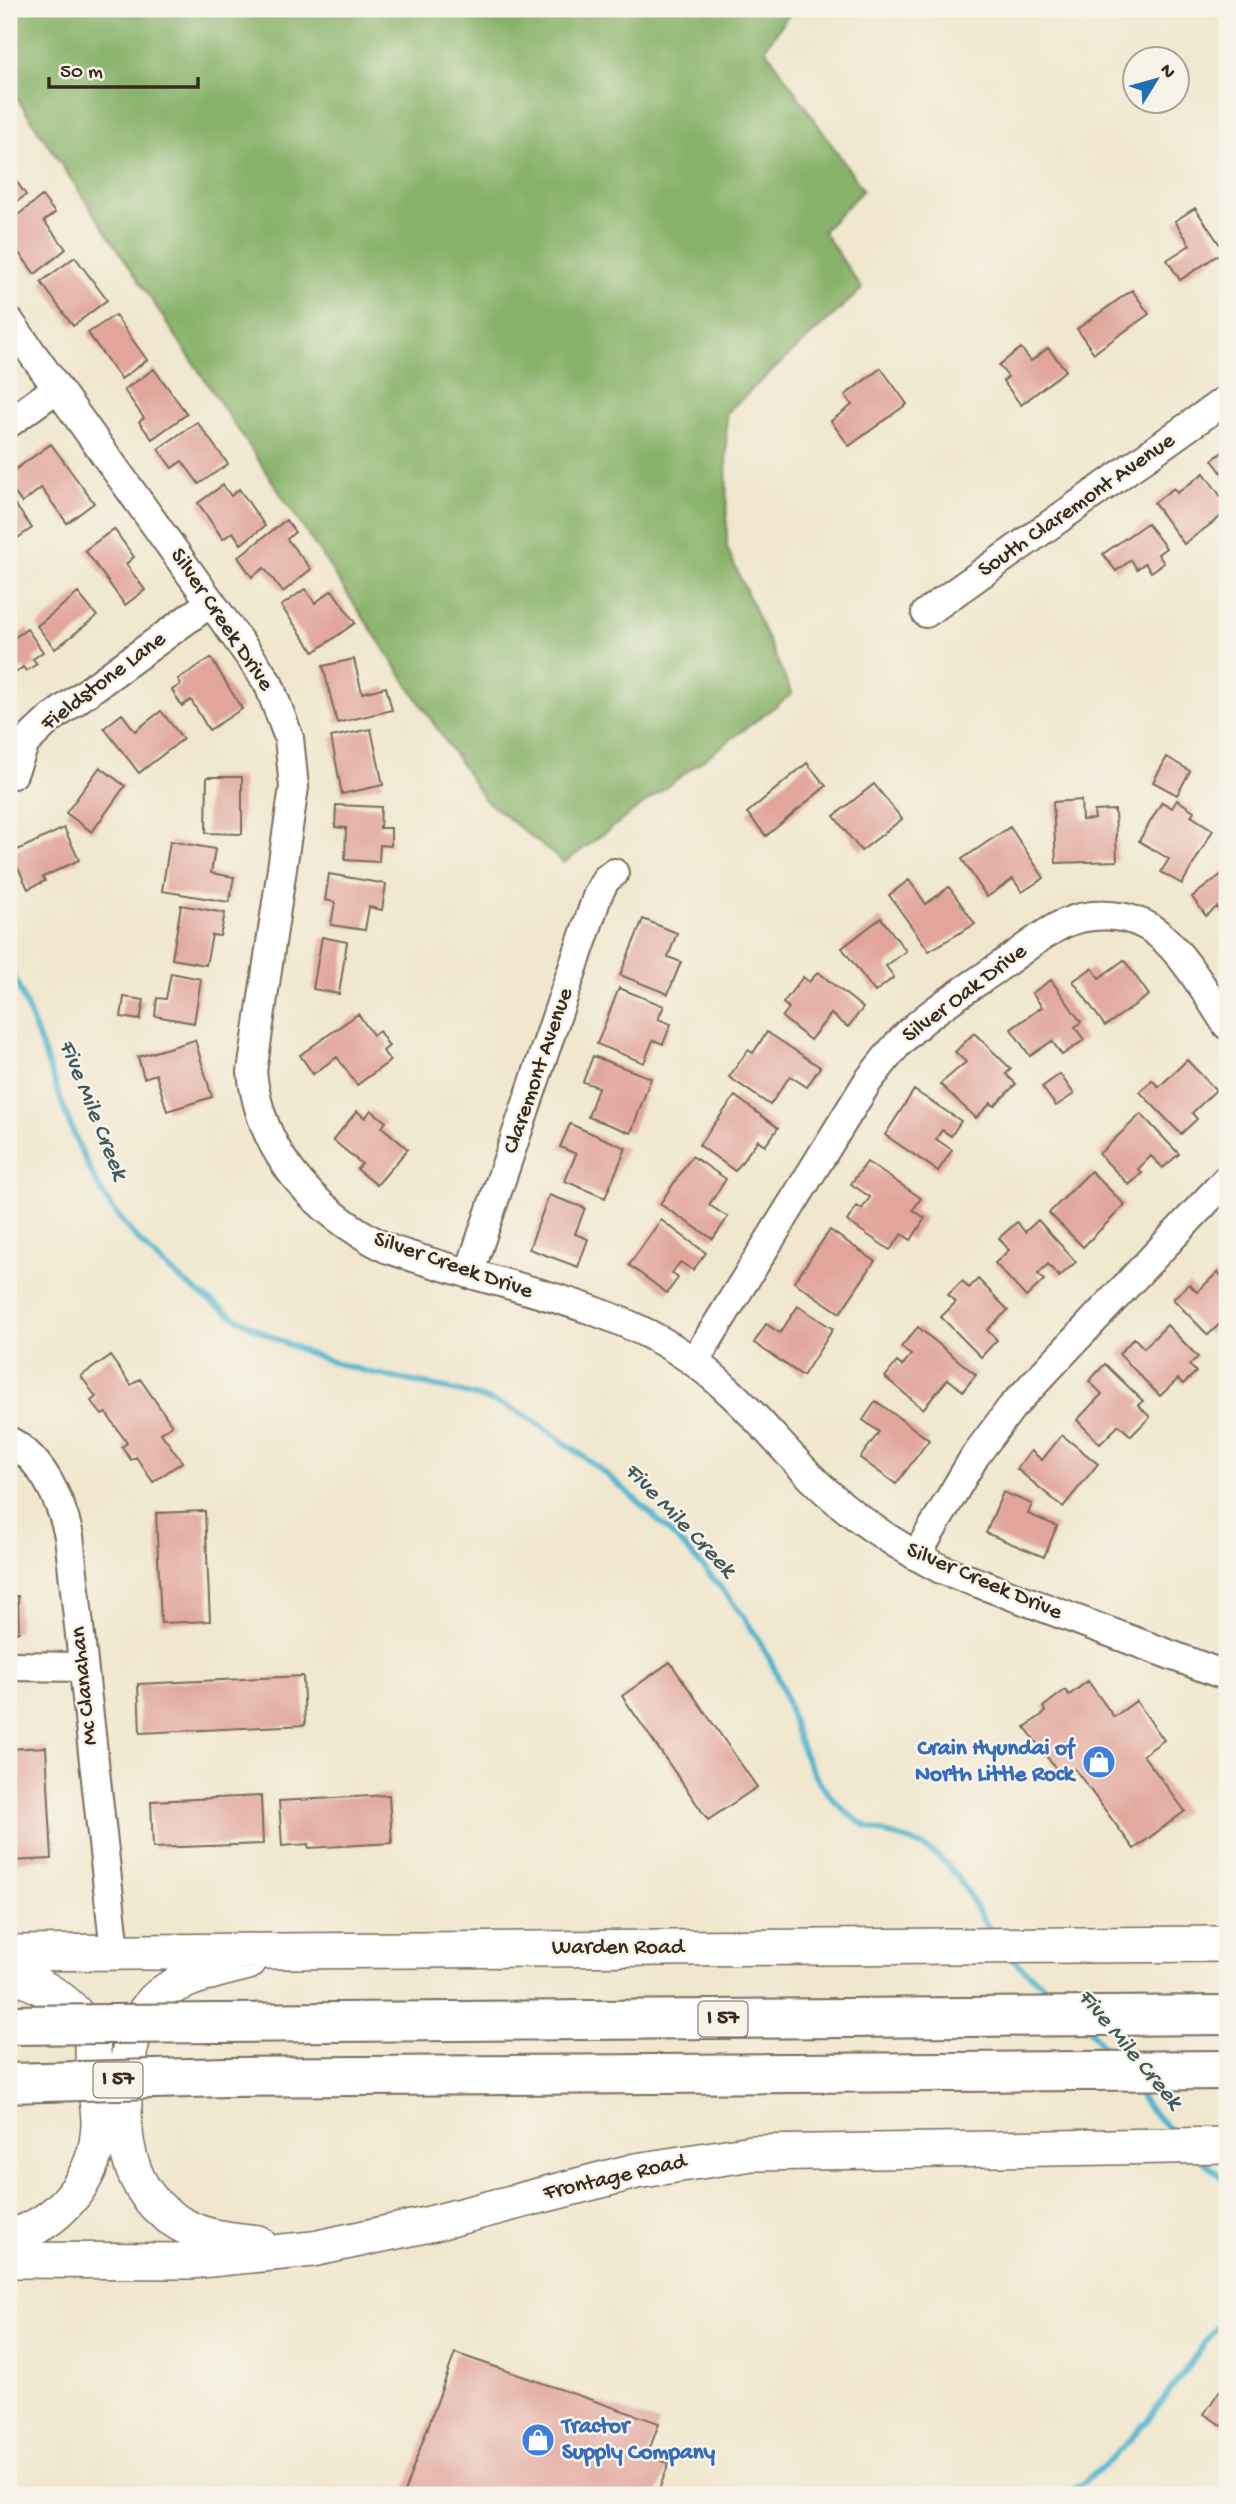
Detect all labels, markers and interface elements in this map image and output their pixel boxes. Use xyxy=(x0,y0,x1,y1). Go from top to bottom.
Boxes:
scale bar xyxy=(49,46,198,90)
north arrow xyxy=(1120,46,1190,116)
text: N xyxy=(1154,60,1180,84)
text: 50 m xyxy=(60,61,103,86)
street label: South Claremont Avenue xyxy=(973,427,1182,584)
street label: Silver Creek Drive xyxy=(163,543,279,697)
street label: Fieldstone Lane xyxy=(35,626,173,738)
street label: Silver Oak Drive xyxy=(897,938,1033,1050)
street label: Claremont Avenue xyxy=(498,984,580,1157)
water label: Five Mile Creek xyxy=(51,1036,134,1186)
street label: Silver Creek Drive xyxy=(370,1226,537,1306)
water label: Five Mile Creek xyxy=(617,1458,743,1586)
street label: Silver Creek Drive xyxy=(902,1537,1067,1627)
street label: Mc Clanahan xyxy=(65,1625,105,1747)
place label: Crain Hyundai of North Little Rock xyxy=(915,1736,1077,1789)
shop icon: Crain Hyundai of North Little Rock xyxy=(1080,1743,1118,1781)
street label: Warden Road xyxy=(552,1935,686,1962)
water label: Five Mile Creek xyxy=(1070,1984,1189,2118)
road number: I 57 xyxy=(698,2002,748,2036)
road number: I 57 xyxy=(94,2062,142,2098)
street label: Frontage Road xyxy=(540,2148,690,2208)
place label: Tractor Supply Company xyxy=(560,2414,716,2467)
shop icon: Tractor Supply Company xyxy=(519,2421,557,2459)

